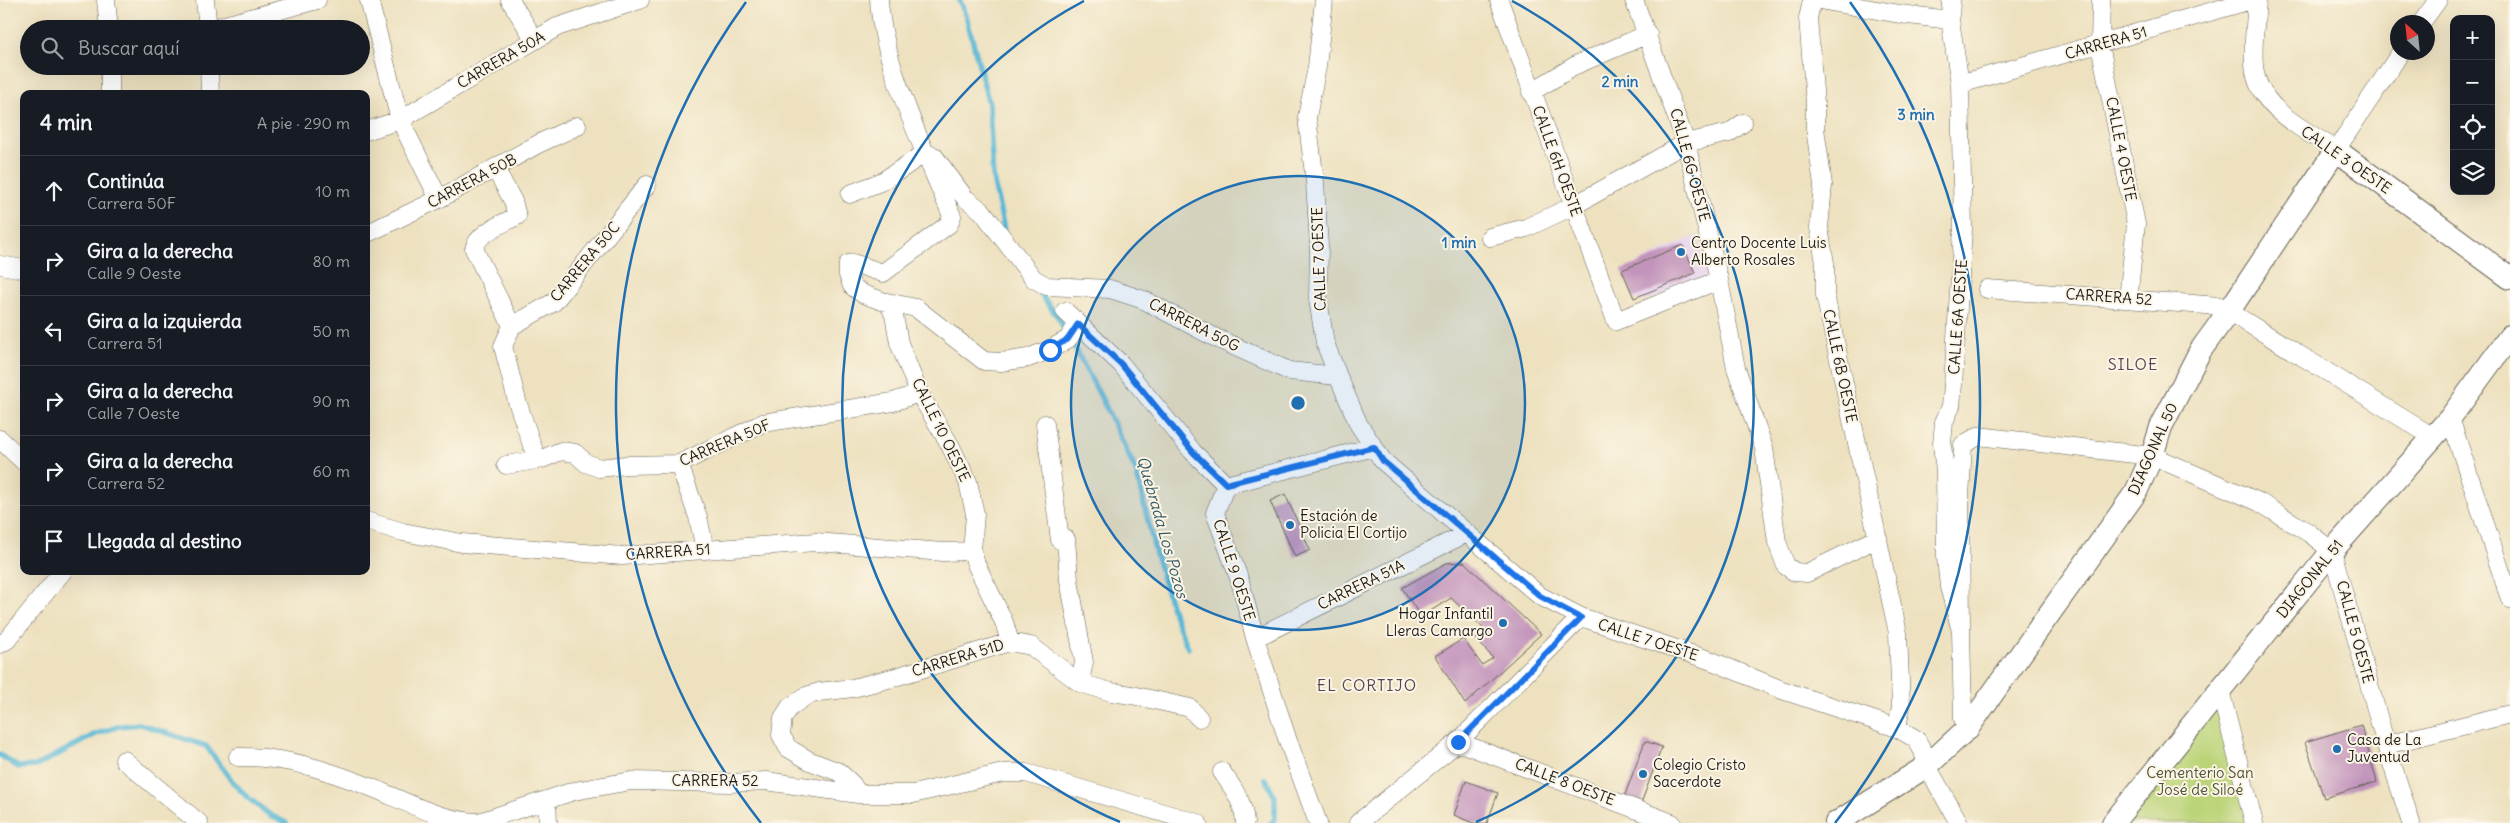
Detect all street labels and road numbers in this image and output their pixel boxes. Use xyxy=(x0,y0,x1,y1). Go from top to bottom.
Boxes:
street label: CARRERA 51 xyxy=(2063,22,2149,63)
street label: CARRERA 50A xyxy=(453,27,548,92)
street label: CALLE 4 OESTE xyxy=(2102,95,2141,203)
street label: CALLE 6H OESTE xyxy=(1529,103,1586,219)
street label: CALLE 6G OESTE xyxy=(1666,106,1715,224)
street label: CALLE 3 OESTE xyxy=(2298,122,2395,198)
street label: CARRERA 50B xyxy=(424,149,520,212)
street label: CALLE 7 OESTE xyxy=(1307,206,1330,312)
street label: CARRERA 50C xyxy=(546,218,624,306)
street label: CALLE 6A OESTE xyxy=(1944,259,1971,375)
street label: CARRERA 52 xyxy=(2065,284,2153,309)
street label: CARRERA 50G xyxy=(1146,294,1243,356)
street label: CALLE 6B OESTE xyxy=(1819,307,1862,425)
street label: CALLE 10 OESTE xyxy=(908,375,975,485)
street label: DIAGONAL 50 xyxy=(2124,400,2181,498)
street label: CARRERA 50F xyxy=(676,415,774,470)
street label: CALLE 9 OESTE xyxy=(1209,517,1260,623)
street label: DIAGONAL 51 xyxy=(2272,536,2347,622)
street label: CARRERA 51 xyxy=(625,539,711,564)
street label: CARRERA 51A xyxy=(1314,555,1408,614)
street label: CALLE 5 OESTE xyxy=(2333,578,2378,686)
street label: CALLE 7 OESTE xyxy=(1596,614,1701,665)
street label: CARRERA 51D xyxy=(909,634,1006,681)
street label: CALLE 8 OESTE xyxy=(1512,754,1618,809)
street label: CARRERA 52 xyxy=(672,771,759,790)

